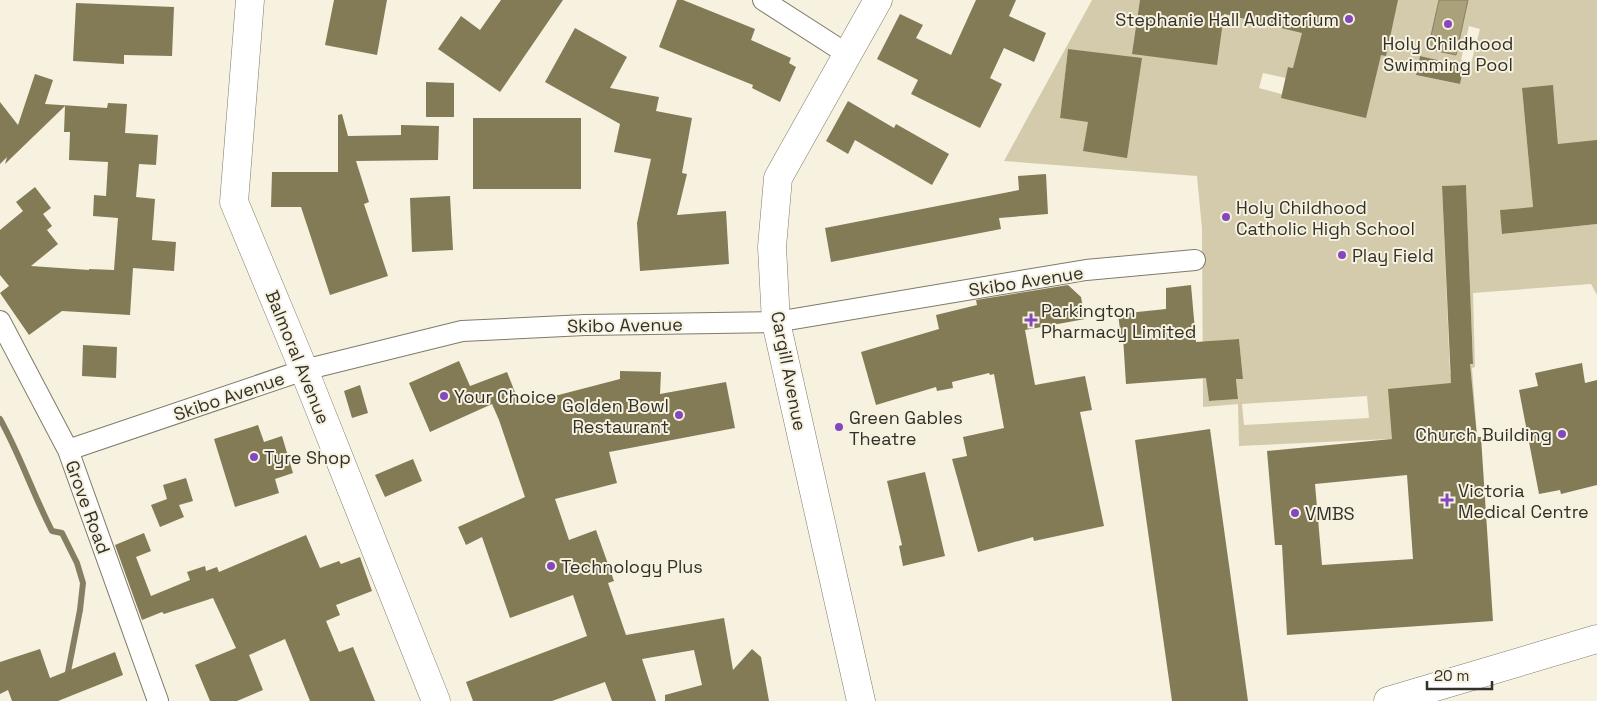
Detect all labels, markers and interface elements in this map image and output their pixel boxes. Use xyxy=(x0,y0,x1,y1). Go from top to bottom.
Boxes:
place label: Stephanie Hall Auditorium xyxy=(1115,8,1339,31)
marker: Stephanie Hall Auditorium xyxy=(1343,13,1355,25)
marker: Holy Childhood Swimming Pool xyxy=(1442,18,1454,30)
place label: Holy Childhood Swimming Pool xyxy=(1383,32,1513,76)
place label: Holy Childhood Catholic High School xyxy=(1236,196,1415,240)
marker: Holy Childhood Catholic High School xyxy=(1220,211,1232,223)
place label: Play Field xyxy=(1352,244,1434,267)
marker: Play Field xyxy=(1336,249,1348,261)
street label: Skibo Avenue xyxy=(967,261,1085,301)
street label: Balmoral Avenue xyxy=(261,287,335,427)
place label: Parkington Pharmacy Limited xyxy=(1041,299,1196,343)
street label: Cargill Avenue xyxy=(766,309,812,433)
street label: Skibo Avenue xyxy=(567,312,683,338)
marker: Parkington Pharmacy Limited xyxy=(1025,314,1037,326)
street label: Skibo Avenue xyxy=(171,366,287,426)
place label: Your Choice xyxy=(454,385,557,408)
marker: Your Choice xyxy=(438,390,450,402)
place label: Golden Bowl Restaurant xyxy=(562,394,669,438)
place label: Green Gables Theatre xyxy=(849,406,963,450)
marker: Golden Bowl Restaurant xyxy=(673,409,685,421)
marker: Green Gables Theatre xyxy=(833,421,845,433)
place label: Church Building xyxy=(1415,423,1552,446)
marker: Church Building xyxy=(1556,428,1568,440)
place label: Tyre Shop xyxy=(264,446,351,469)
marker: Tyre Shop xyxy=(248,451,260,463)
street label: Grove Road xyxy=(60,457,116,557)
place label: Victoria Medical Centre xyxy=(1458,479,1589,523)
marker: Victoria Medical Centre xyxy=(1440,493,1454,507)
place label: VMBS xyxy=(1305,502,1355,525)
marker: VMBS xyxy=(1289,507,1301,519)
place label: Technology Plus xyxy=(561,555,703,578)
marker: Technology Plus xyxy=(545,560,557,572)
scale bar xyxy=(1427,658,1492,690)
text: 20 m xyxy=(1434,666,1469,685)

